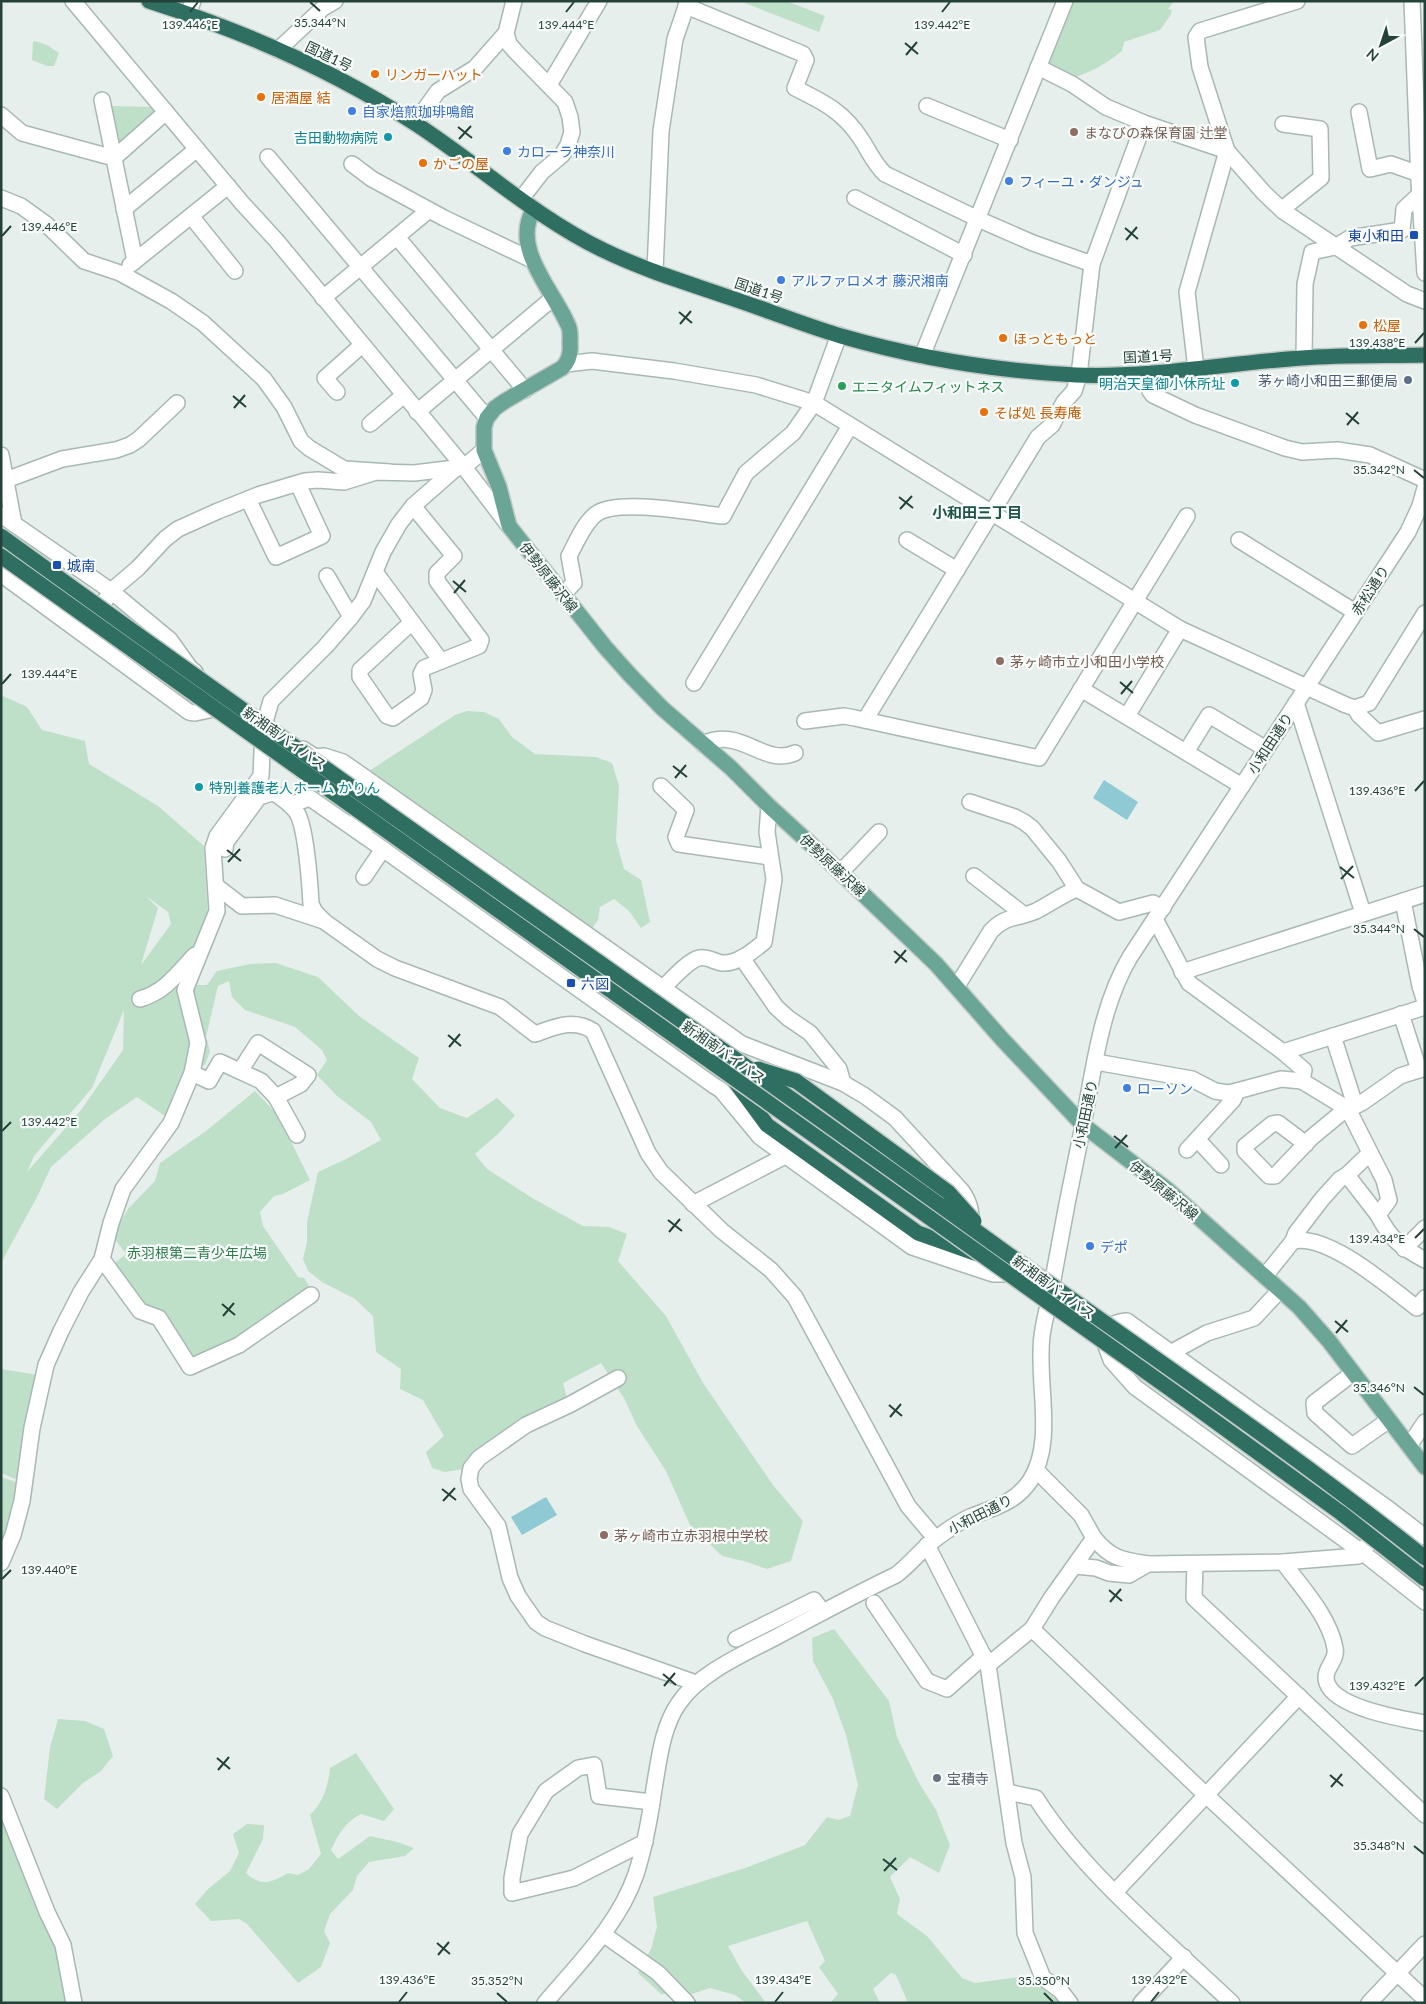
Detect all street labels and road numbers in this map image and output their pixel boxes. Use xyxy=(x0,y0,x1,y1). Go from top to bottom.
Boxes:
street label: 国道1号 xyxy=(303,37,355,75)
street label: 国道1号 xyxy=(733,274,785,306)
street label: 国道1号 xyxy=(1123,346,1173,366)
street label: 伊勢原藤沢線 xyxy=(516,539,582,615)
street label: 赤松通り xyxy=(1348,562,1392,618)
street label: 新湘南バイパス xyxy=(240,703,330,773)
street label: 小和田通り xyxy=(1244,709,1296,777)
street label: 伊勢原藤沢線 xyxy=(796,830,870,900)
street label: 新湘南バイパス xyxy=(679,1017,769,1087)
street label: 小和田通り xyxy=(1069,1078,1101,1150)
street label: 伊勢原藤沢線 xyxy=(1126,1157,1202,1223)
street label: 新湘南バイパス xyxy=(1009,1251,1099,1323)
street label: 小和田通り xyxy=(945,1491,1015,1537)

